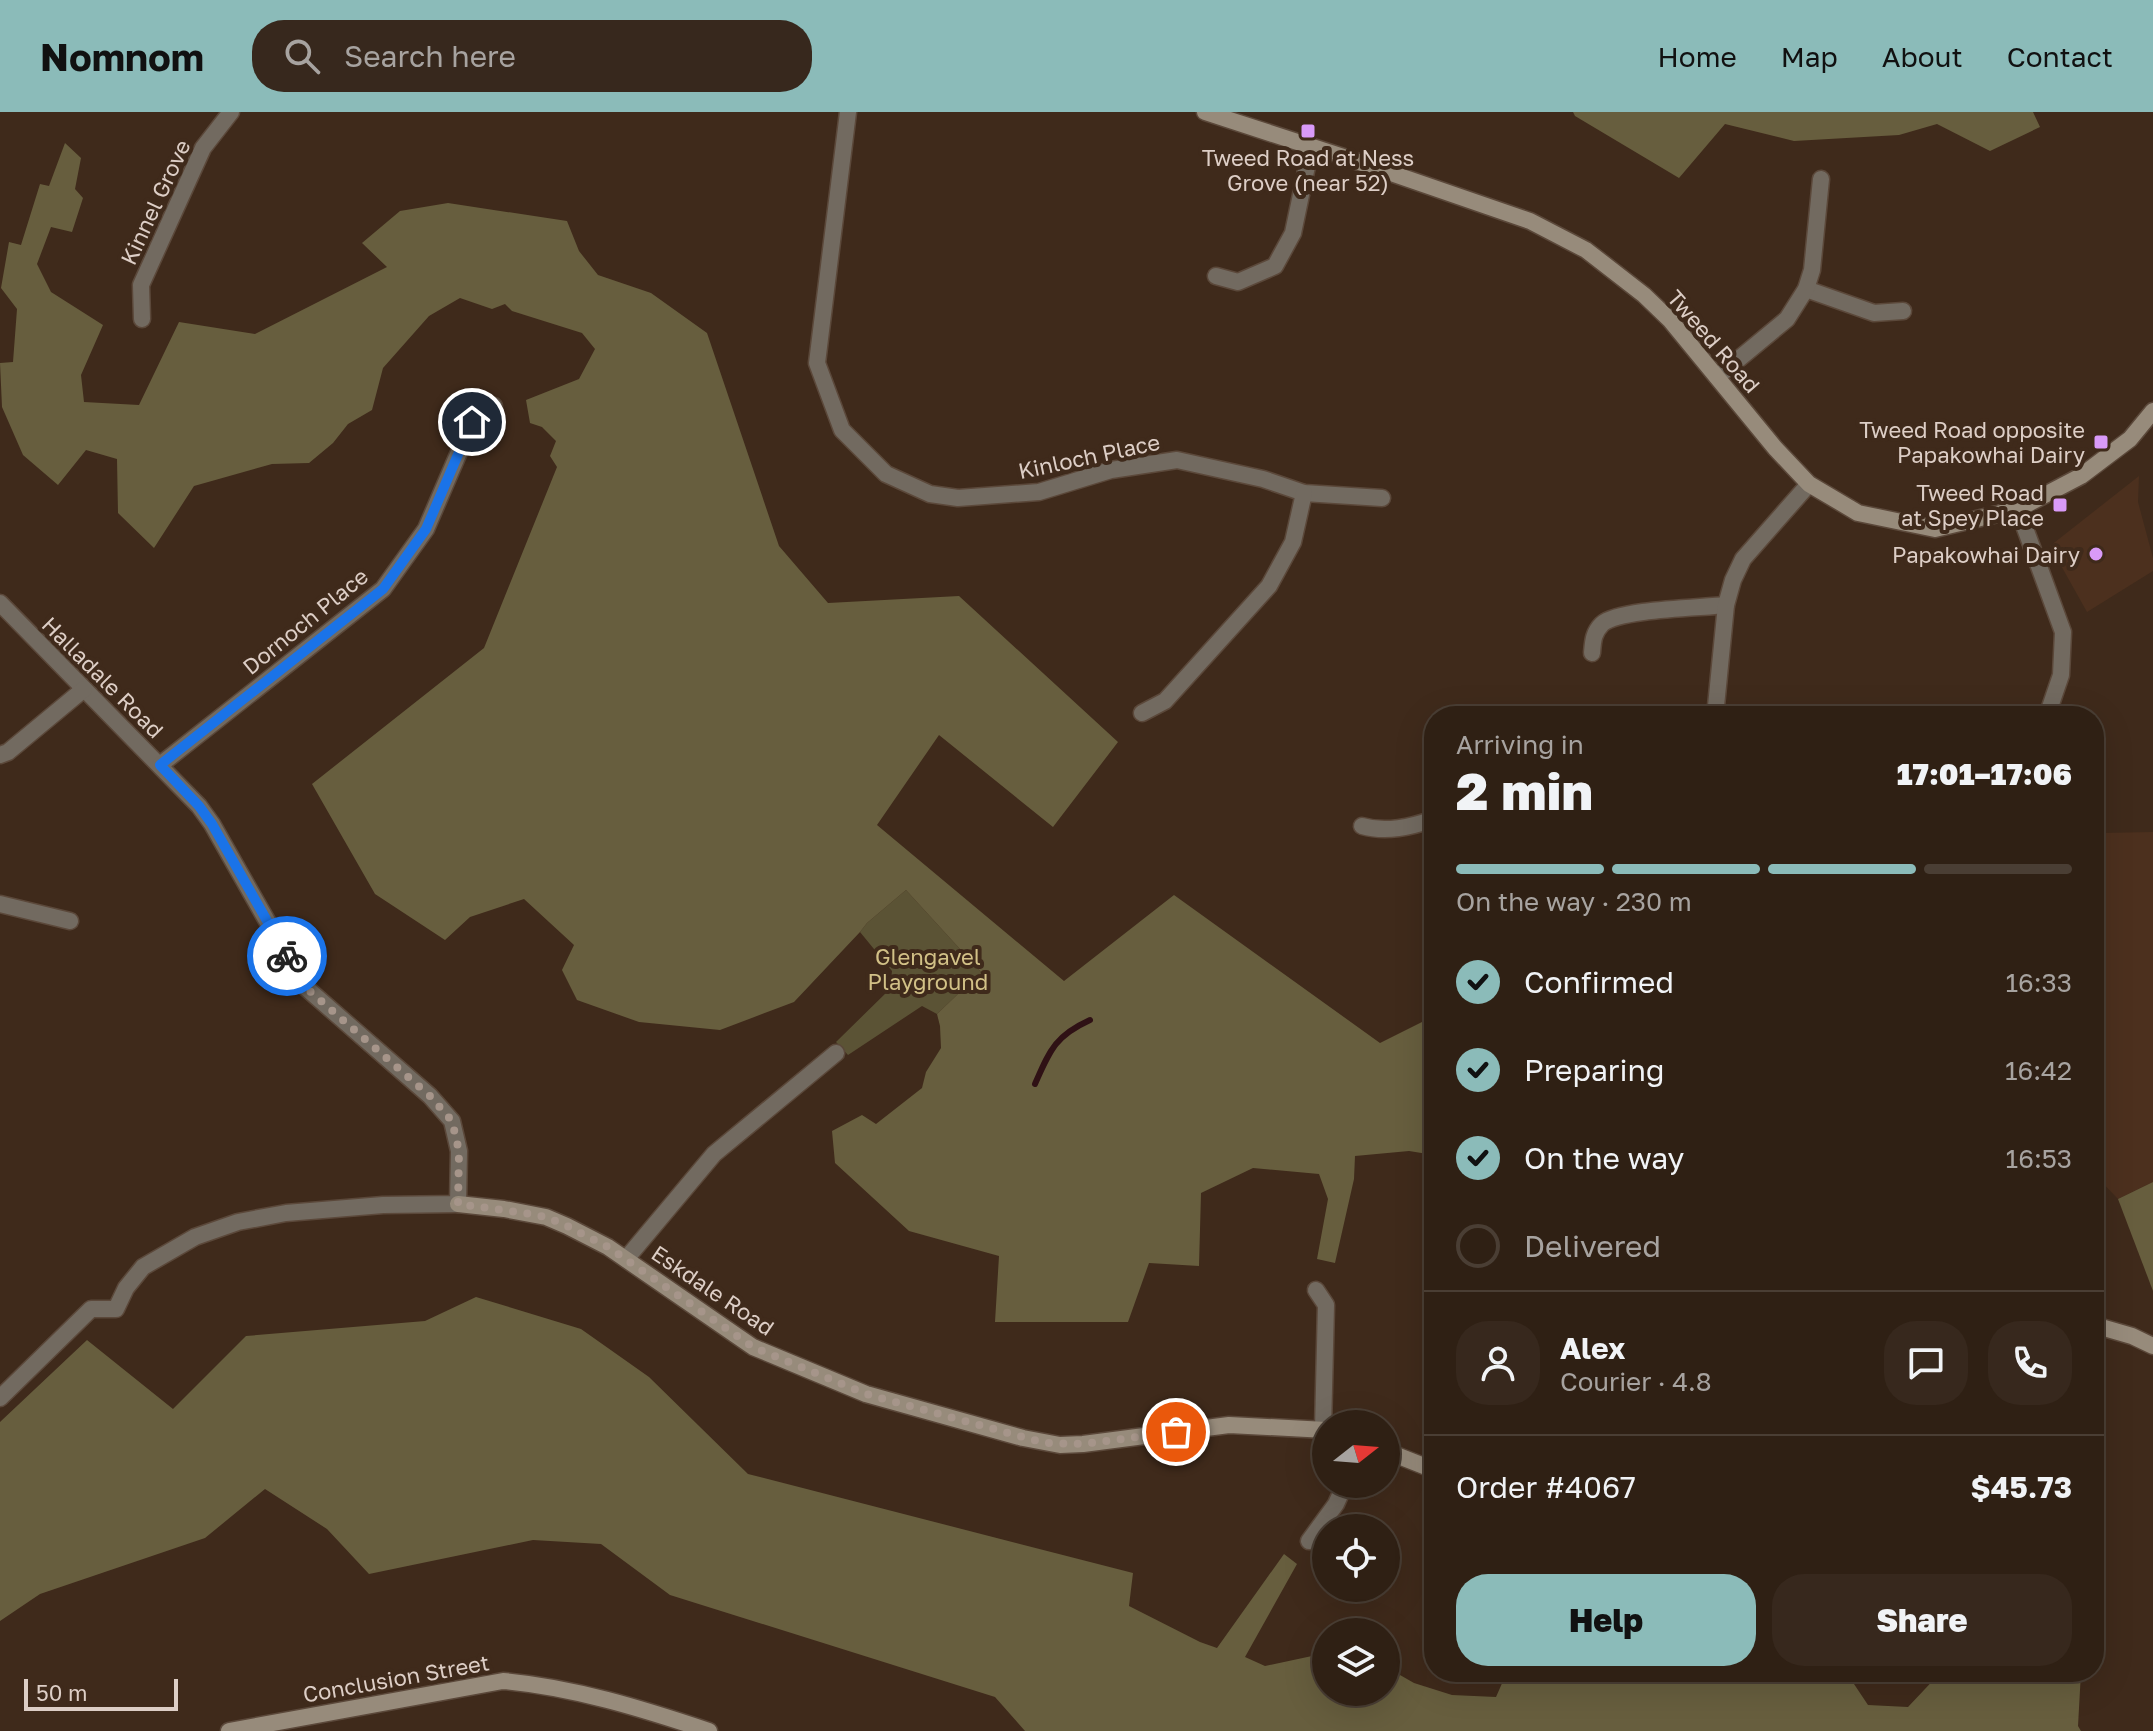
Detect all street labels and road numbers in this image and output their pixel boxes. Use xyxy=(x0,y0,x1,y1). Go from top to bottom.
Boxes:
street label: Kinnel Grove xyxy=(114,135,196,269)
street label: Tweed Road xyxy=(1662,284,1766,398)
street label: Kinloch Place xyxy=(1016,428,1162,484)
street label: Dornoch Place xyxy=(237,562,373,680)
street label: Halladale Road xyxy=(37,611,169,743)
street label: Eskdale Road xyxy=(647,1239,779,1341)
street label: Conclusion Street xyxy=(301,1648,491,1708)

